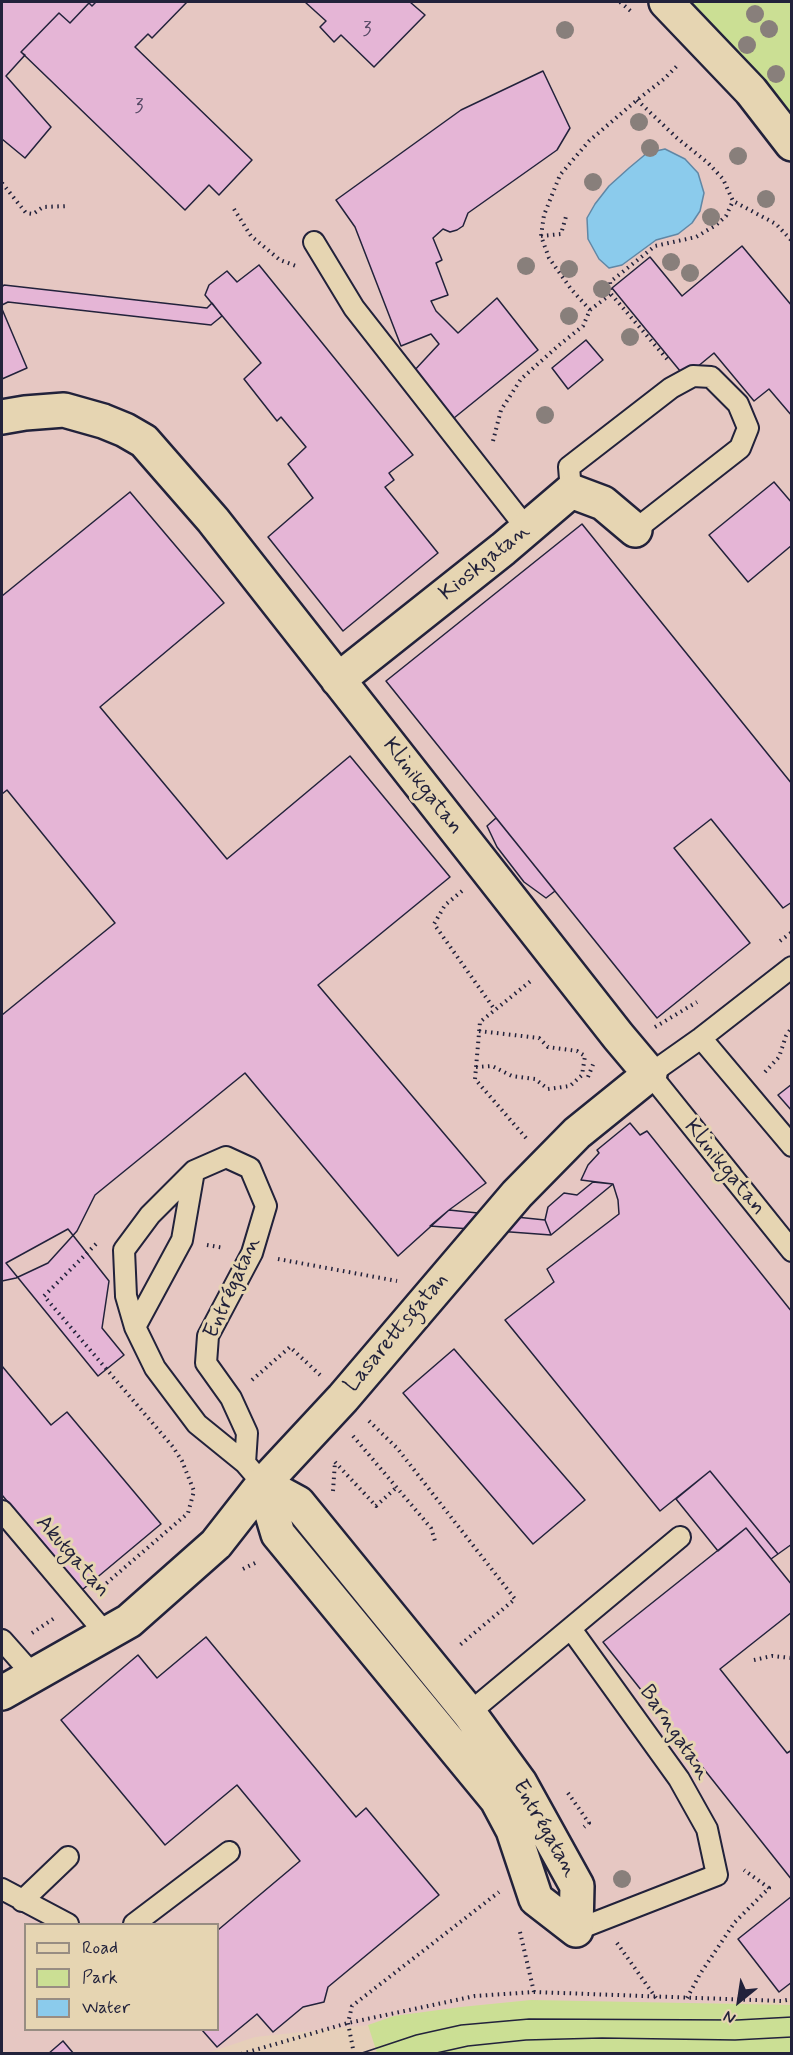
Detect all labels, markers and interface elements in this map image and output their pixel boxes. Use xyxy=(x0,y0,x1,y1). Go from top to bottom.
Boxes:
house number: 3 xyxy=(362,19,372,43)
house number: 3 xyxy=(134,96,144,120)
street label: Kioskgatan xyxy=(435,519,535,607)
street label: Klinikgatan xyxy=(376,733,468,841)
street label: Klinikgatan xyxy=(677,1115,771,1221)
street label: Entrégatan xyxy=(199,1233,267,1343)
street label: Lasarettsgatan xyxy=(339,1268,455,1398)
street label: Akutgatan xyxy=(29,1511,115,1603)
street label: Barngatan xyxy=(633,1681,715,1785)
street label: Entrégatan xyxy=(506,1776,582,1882)
legend xyxy=(24,1923,219,2031)
text: Road xyxy=(82,1936,118,1960)
text: Park xyxy=(82,1966,118,1990)
north arrow xyxy=(709,1971,769,2031)
text: Water xyxy=(82,1996,130,2020)
text: N xyxy=(720,2005,740,2029)

